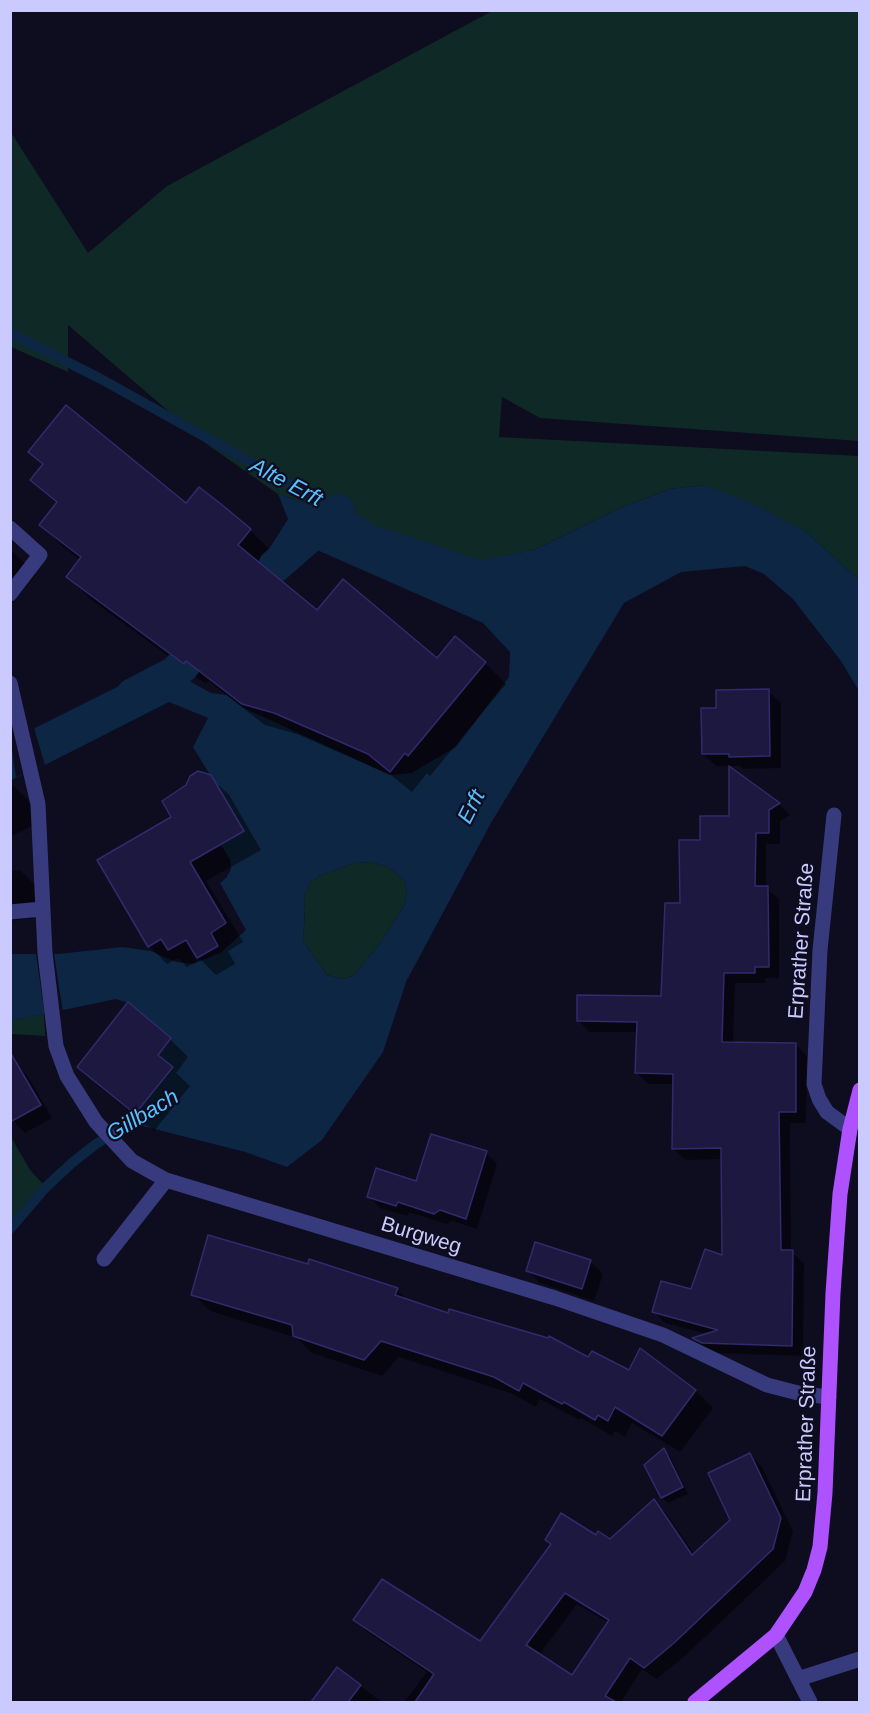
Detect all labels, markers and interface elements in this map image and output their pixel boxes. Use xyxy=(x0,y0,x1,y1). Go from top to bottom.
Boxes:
water label: Alte Erft xyxy=(245,453,327,513)
water label: Erft xyxy=(452,786,492,828)
street label: Erprather Straße xyxy=(784,862,820,1020)
water label: Gillbach xyxy=(102,1084,184,1148)
street label: Burgweg xyxy=(378,1212,464,1260)
street label: Erprather Straße xyxy=(792,1345,822,1503)

